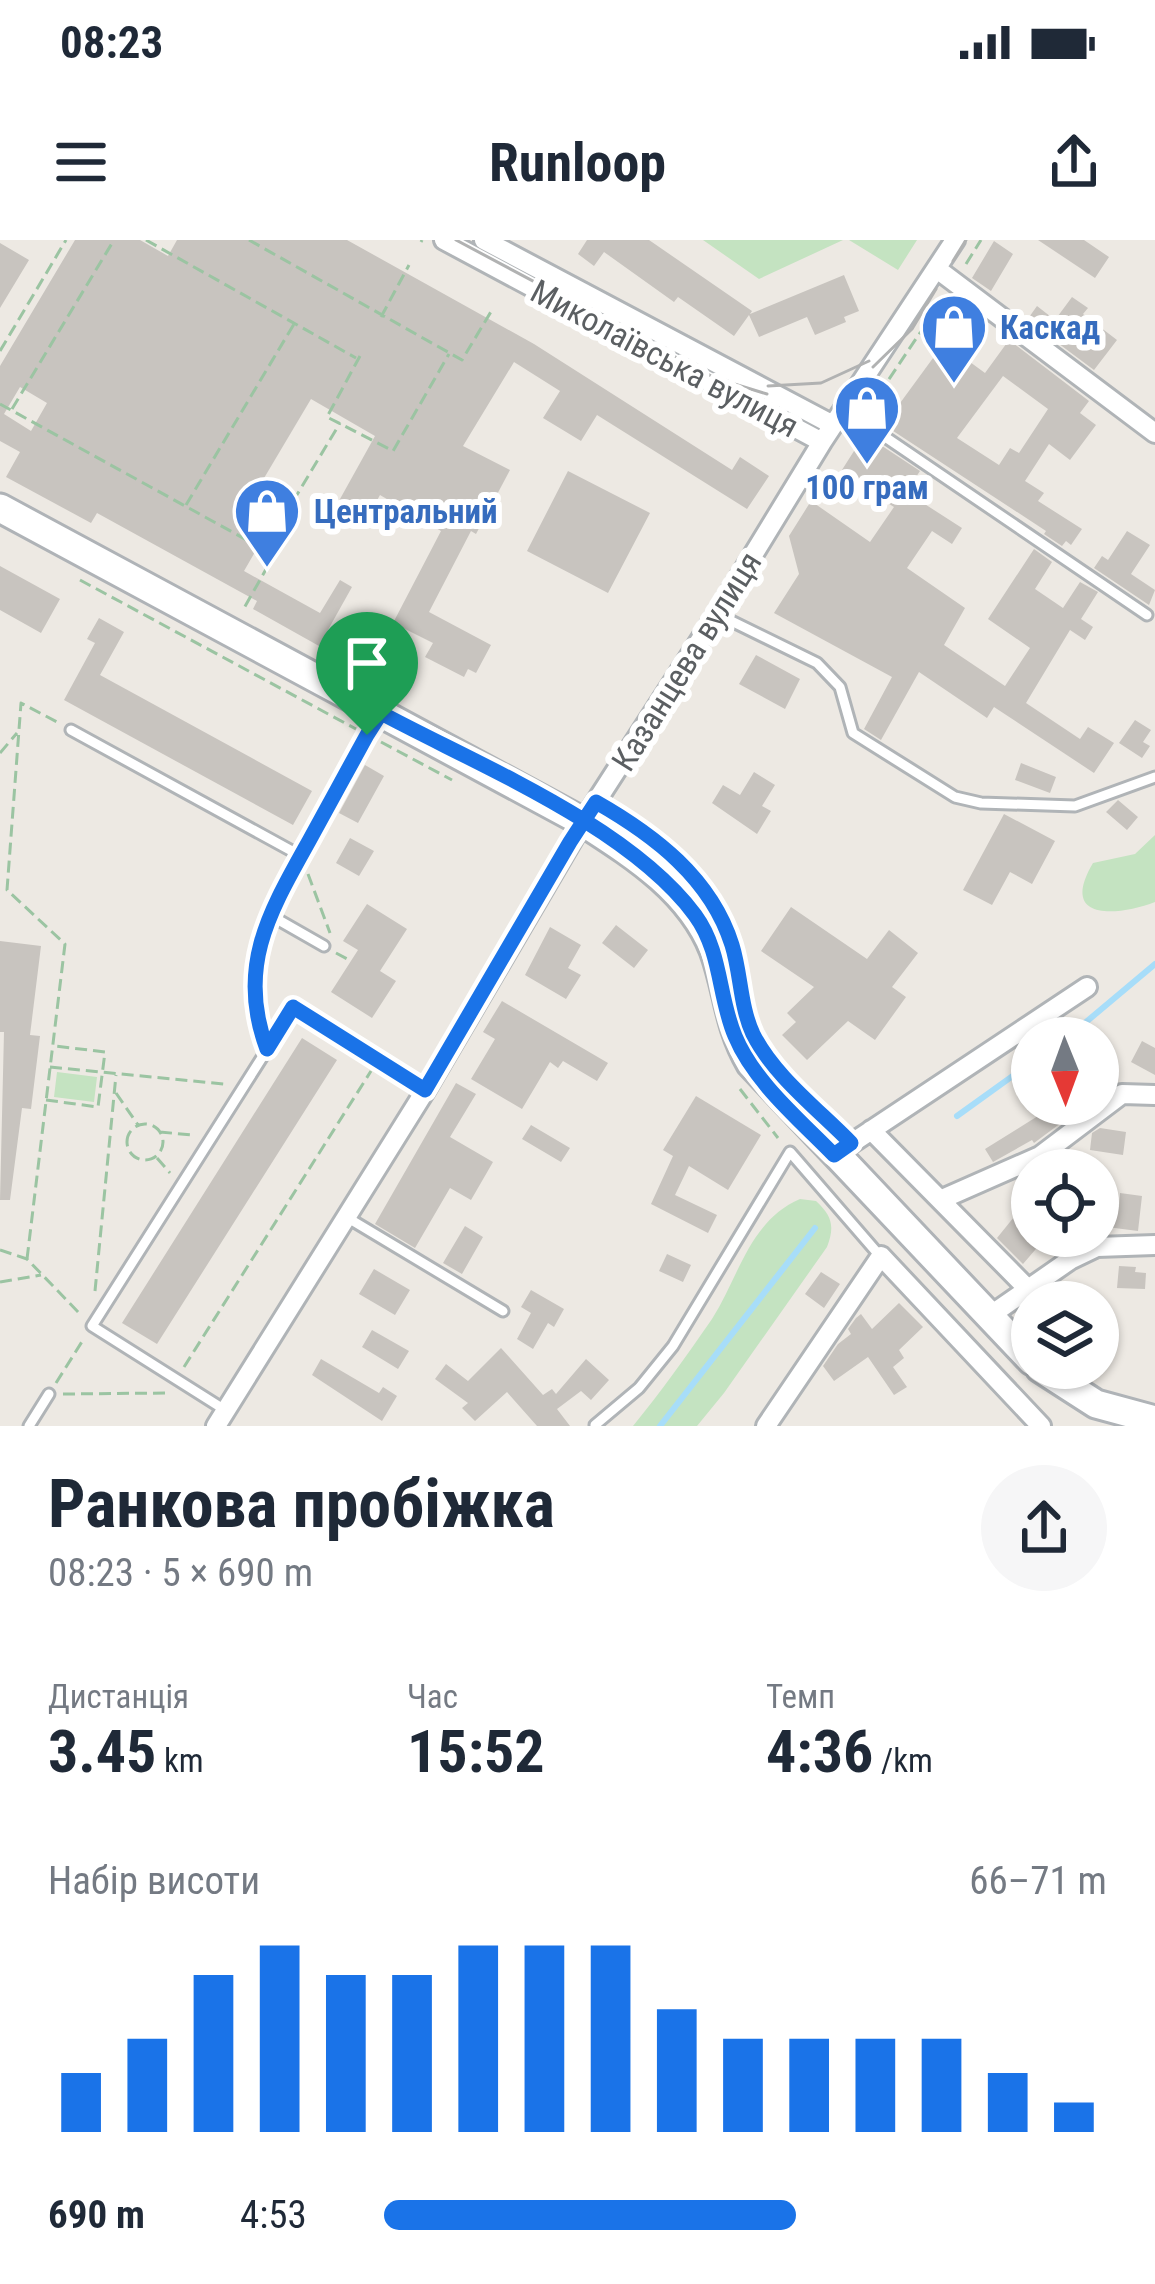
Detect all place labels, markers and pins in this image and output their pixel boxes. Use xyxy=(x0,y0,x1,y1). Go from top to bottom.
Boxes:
shop icon: Каскад xyxy=(919,292,989,386)
place label: Каскад xyxy=(1000,308,1100,347)
shop icon: 100 грам xyxy=(832,373,902,467)
place label: 100 грам xyxy=(805,468,929,507)
shop icon: Центральний xyxy=(232,476,302,570)
place label: Центральний xyxy=(314,492,497,531)
pin xyxy=(316,612,418,735)

